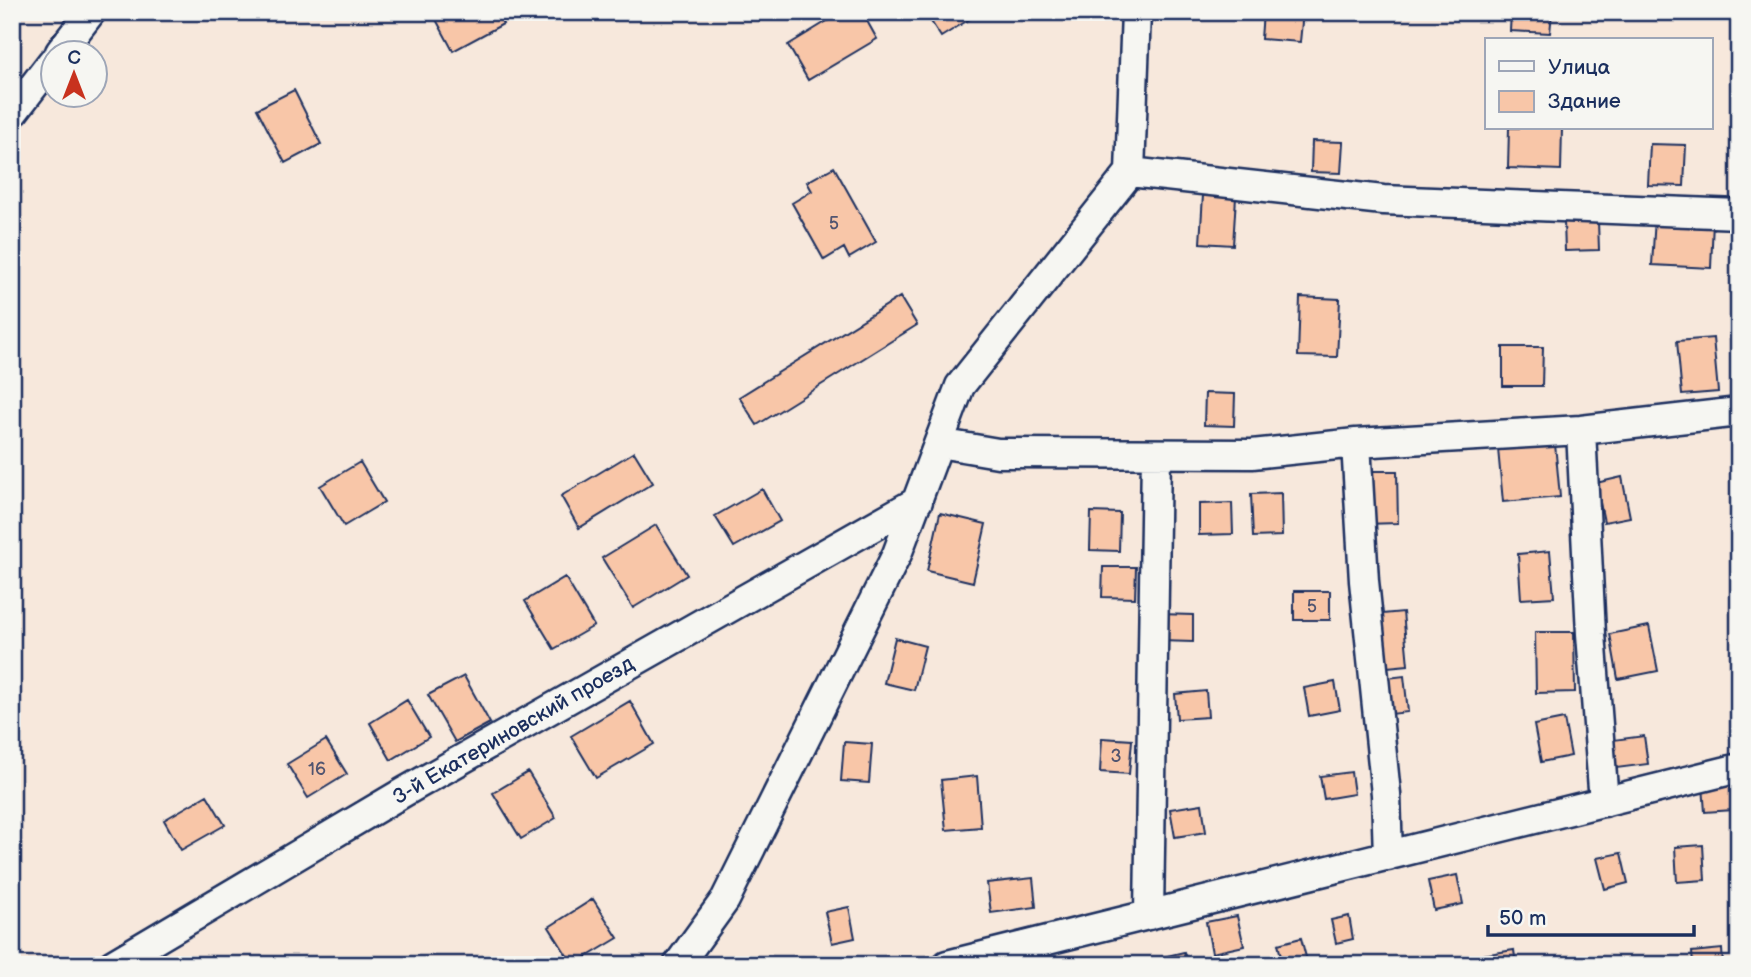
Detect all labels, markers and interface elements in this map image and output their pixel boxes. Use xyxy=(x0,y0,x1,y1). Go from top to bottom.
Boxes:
north arrow xyxy=(38,38,108,108)
legend xyxy=(1485,38,1712,130)
text: С xyxy=(67,47,81,70)
text: Улица xyxy=(1548,55,1611,80)
text: Здание xyxy=(1548,89,1621,114)
house number: 5 xyxy=(829,213,839,234)
house number: 5 xyxy=(1307,596,1317,617)
street label: 3-й Екатериновский проезд xyxy=(388,651,639,810)
house number: 3 xyxy=(1110,746,1122,767)
house number: 16 xyxy=(308,759,326,780)
scale bar xyxy=(1488,893,1695,937)
text: 50 m xyxy=(1499,906,1546,931)

